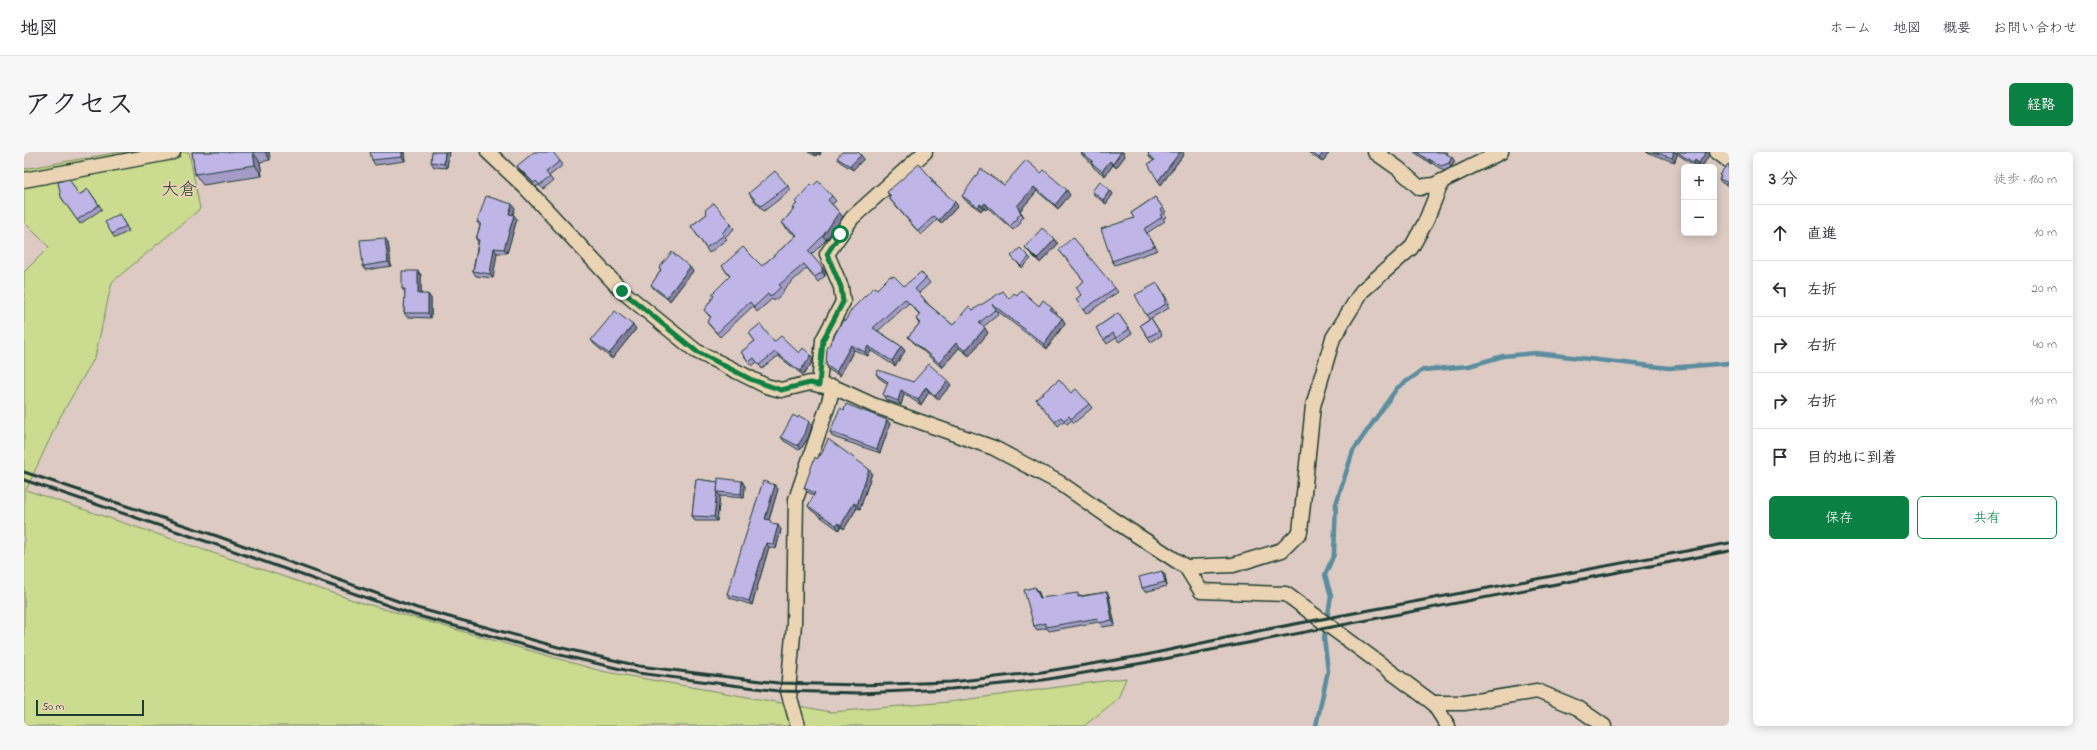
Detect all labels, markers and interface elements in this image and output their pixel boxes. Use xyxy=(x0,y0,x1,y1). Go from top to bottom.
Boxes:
text: 地図 xyxy=(20,16,58,43)
text: ホーム xyxy=(1830,18,1871,39)
text: 地図 xyxy=(1893,18,1921,39)
text: 概要 xyxy=(1943,18,1971,39)
text: お問い合わせ xyxy=(1993,18,2077,39)
button: 経路 xyxy=(2009,83,2073,126)
text: アクセス xyxy=(24,86,134,127)
map controls xyxy=(1681,164,1717,236)
button: + xyxy=(1681,164,1717,200)
text: 3 分 xyxy=(1769,167,1797,192)
text: 徒歩 · 180 m xyxy=(1994,170,2057,189)
district label: 大倉 xyxy=(161,178,197,204)
button: − xyxy=(1681,200,1717,236)
icon: ahead xyxy=(1769,222,1791,244)
text: 直進 xyxy=(1807,223,1837,245)
text: 10 m xyxy=(2034,223,2057,242)
route start xyxy=(831,225,849,243)
icon: left xyxy=(1769,278,1791,300)
text: 左折 xyxy=(1807,279,1837,301)
text: 20 m xyxy=(2032,279,2057,298)
route end xyxy=(613,282,631,300)
icon: right xyxy=(1769,334,1791,356)
text: 右折 xyxy=(1807,335,1837,357)
text: 40 m xyxy=(2033,335,2057,354)
icon: right xyxy=(1769,390,1791,412)
text: 右折 xyxy=(1807,391,1837,413)
text: 110 m xyxy=(2030,391,2057,410)
icon: arrive xyxy=(1769,446,1791,468)
text: 目的地に到着 xyxy=(1807,447,1897,469)
button: 保存 xyxy=(1769,496,1909,539)
button: 共有 xyxy=(1917,496,2057,539)
scale bar xyxy=(36,698,144,717)
text: 50 m xyxy=(42,699,64,715)

